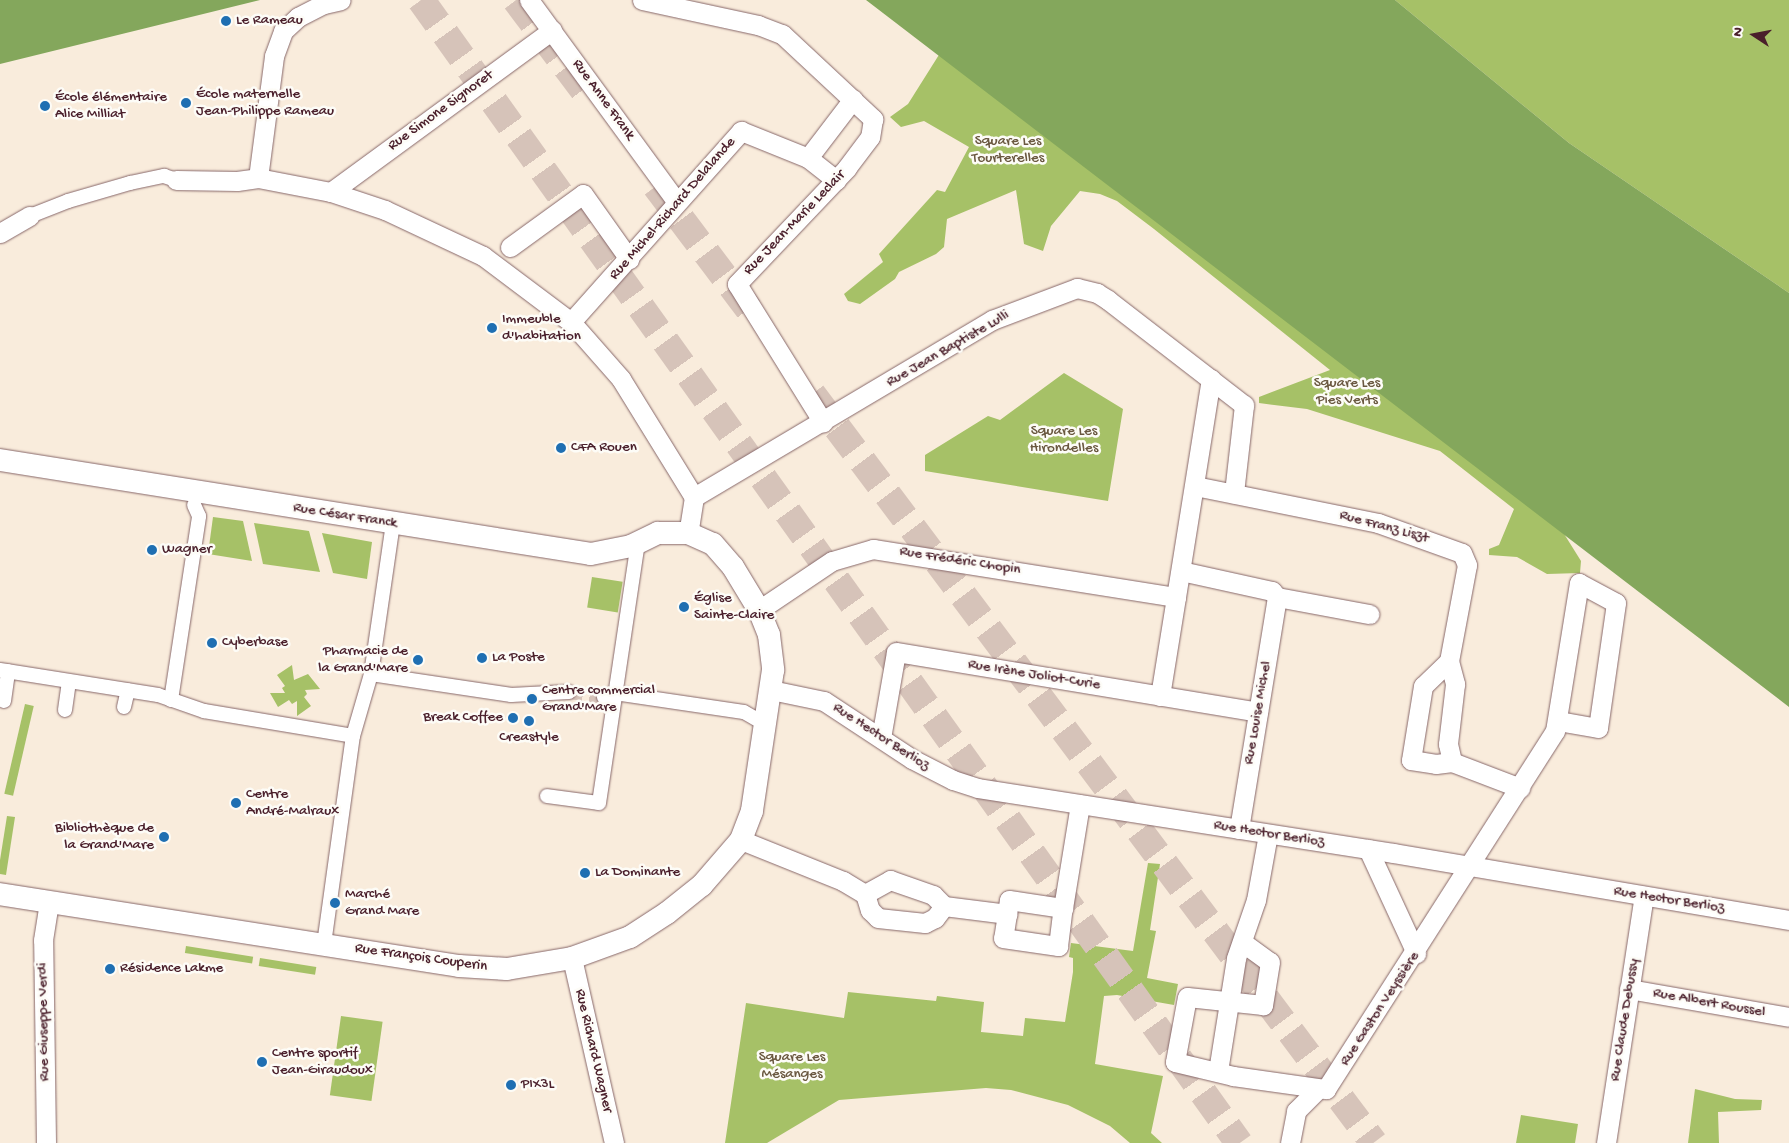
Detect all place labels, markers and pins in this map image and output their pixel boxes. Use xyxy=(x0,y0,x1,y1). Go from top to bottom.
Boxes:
place label: Le Rameau xyxy=(236,12,303,30)
marker: Le Rameau xyxy=(220,15,232,27)
place label: École maternelle Jean-Philippe Rameau xyxy=(196,85,334,120)
place label: École élémentaire Alice Milliat xyxy=(55,88,167,123)
marker: École maternelle Jean-Philippe Rameau xyxy=(180,97,192,109)
marker: École élémentaire Alice Milliat xyxy=(39,100,51,112)
place label: Immeuble d'habitation xyxy=(502,310,581,345)
marker: Immeuble d'habitation xyxy=(486,322,498,334)
place label: CFA Rouen xyxy=(571,439,637,457)
marker: CFA Rouen xyxy=(555,442,567,454)
place label: Wagner xyxy=(162,541,212,559)
marker: Wagner xyxy=(146,544,158,556)
place label: Église Sainte-Claire xyxy=(694,589,774,624)
marker: Église Sainte-Claire xyxy=(678,601,690,613)
place label: Cyberbase xyxy=(222,634,288,652)
marker: Cyberbase xyxy=(206,637,218,649)
place label: Pharmacie de la Grand'Mare xyxy=(318,642,408,677)
place label: La Poste xyxy=(492,649,545,667)
marker: La Poste xyxy=(476,652,488,664)
marker: Pharmacie de la Grand'Mare xyxy=(412,654,424,666)
place label: Centre commercial Grand'Mare xyxy=(542,681,655,716)
marker: Centre commercial Grand'Mare xyxy=(526,693,538,705)
place label: Break Coffee xyxy=(423,709,503,727)
marker: Break Coffee xyxy=(507,712,519,724)
marker: Creastyle xyxy=(523,715,535,727)
place label: Creastyle xyxy=(499,729,559,747)
place label: Centre André-Malraux xyxy=(246,785,339,820)
marker: Centre André-Malraux xyxy=(230,797,242,809)
place label: Bibliothèque de la Grand'Mare xyxy=(55,819,154,854)
marker: Bibliothèque de la Grand'Mare xyxy=(158,831,170,843)
place label: La Dominante xyxy=(595,864,680,882)
marker: La Dominante xyxy=(579,867,591,879)
place label: Marché Grand Mare xyxy=(345,885,419,920)
marker: Marché Grand Mare xyxy=(329,897,341,909)
place label: Résidence Lakme xyxy=(120,960,223,978)
marker: Résidence Lakme xyxy=(104,963,116,975)
place label: Centre sportif Jean-Giraudoux xyxy=(272,1044,373,1079)
marker: Centre sportif Jean-Giraudoux xyxy=(256,1056,268,1068)
place label: PIX3L xyxy=(521,1076,554,1094)
marker: PIX3L xyxy=(505,1079,517,1091)

